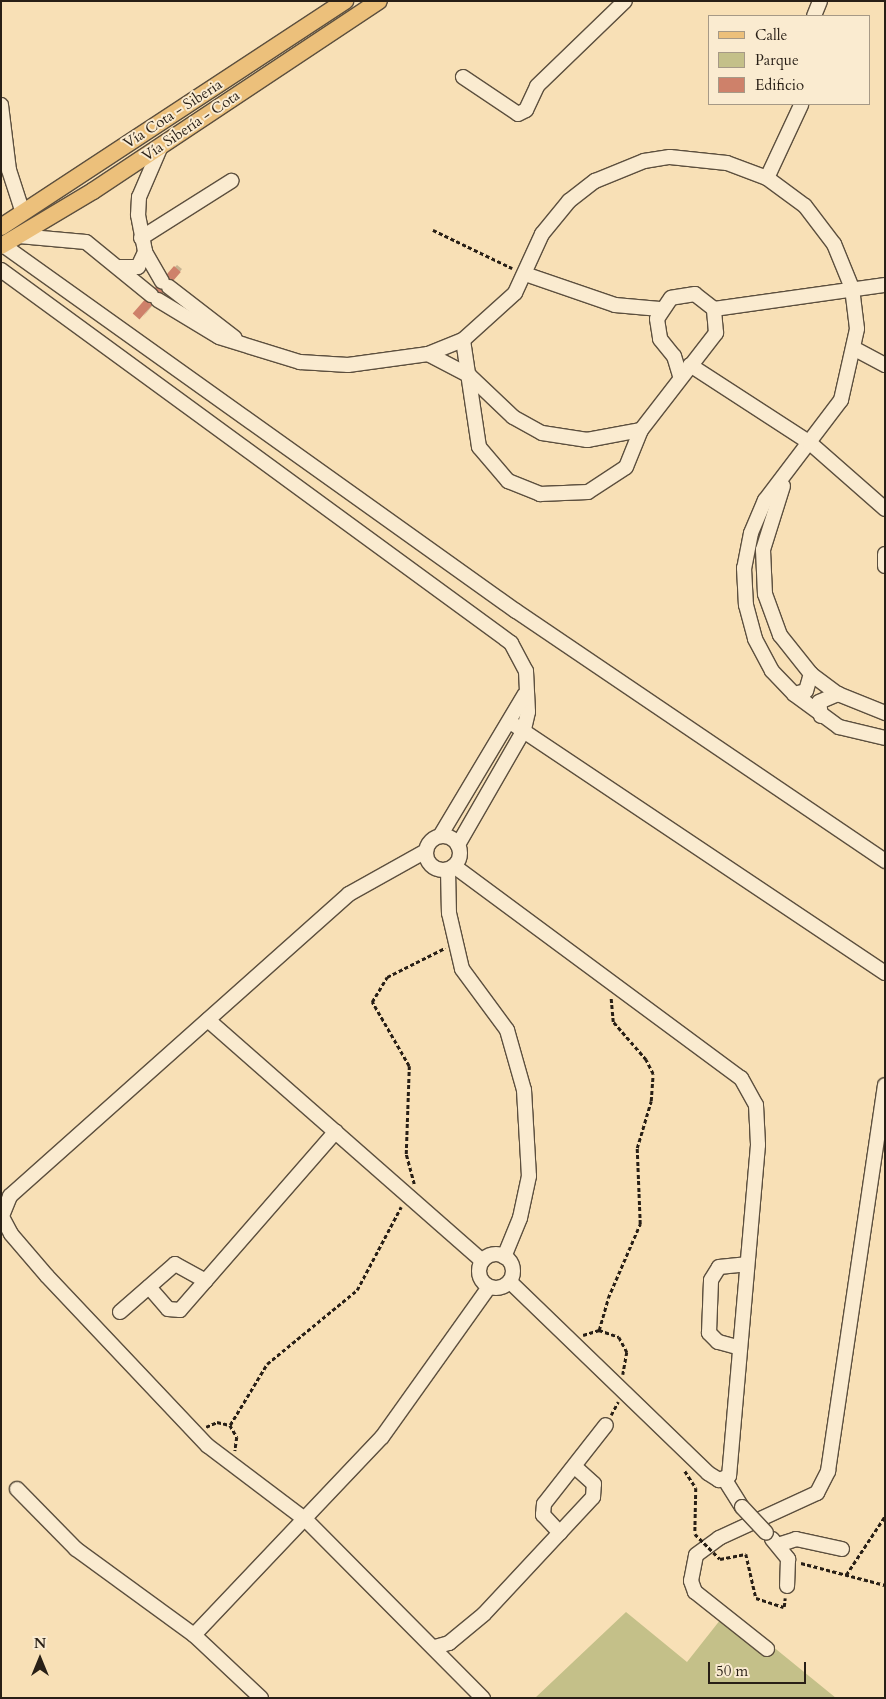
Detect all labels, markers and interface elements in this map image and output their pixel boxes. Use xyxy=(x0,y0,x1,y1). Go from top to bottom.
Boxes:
legend xyxy=(708,15,871,105)
text: Calle xyxy=(755,25,787,45)
text: Parque xyxy=(755,50,799,70)
street label: Vía Cota - Siberia xyxy=(120,75,226,153)
text: Edificio xyxy=(755,75,804,95)
street label: Vía Sibería - Cota xyxy=(139,87,243,165)
north arrow xyxy=(15,1634,65,1684)
text: N xyxy=(34,1634,46,1653)
scale bar xyxy=(711,1652,808,1684)
text: 50 m xyxy=(716,1661,748,1681)

